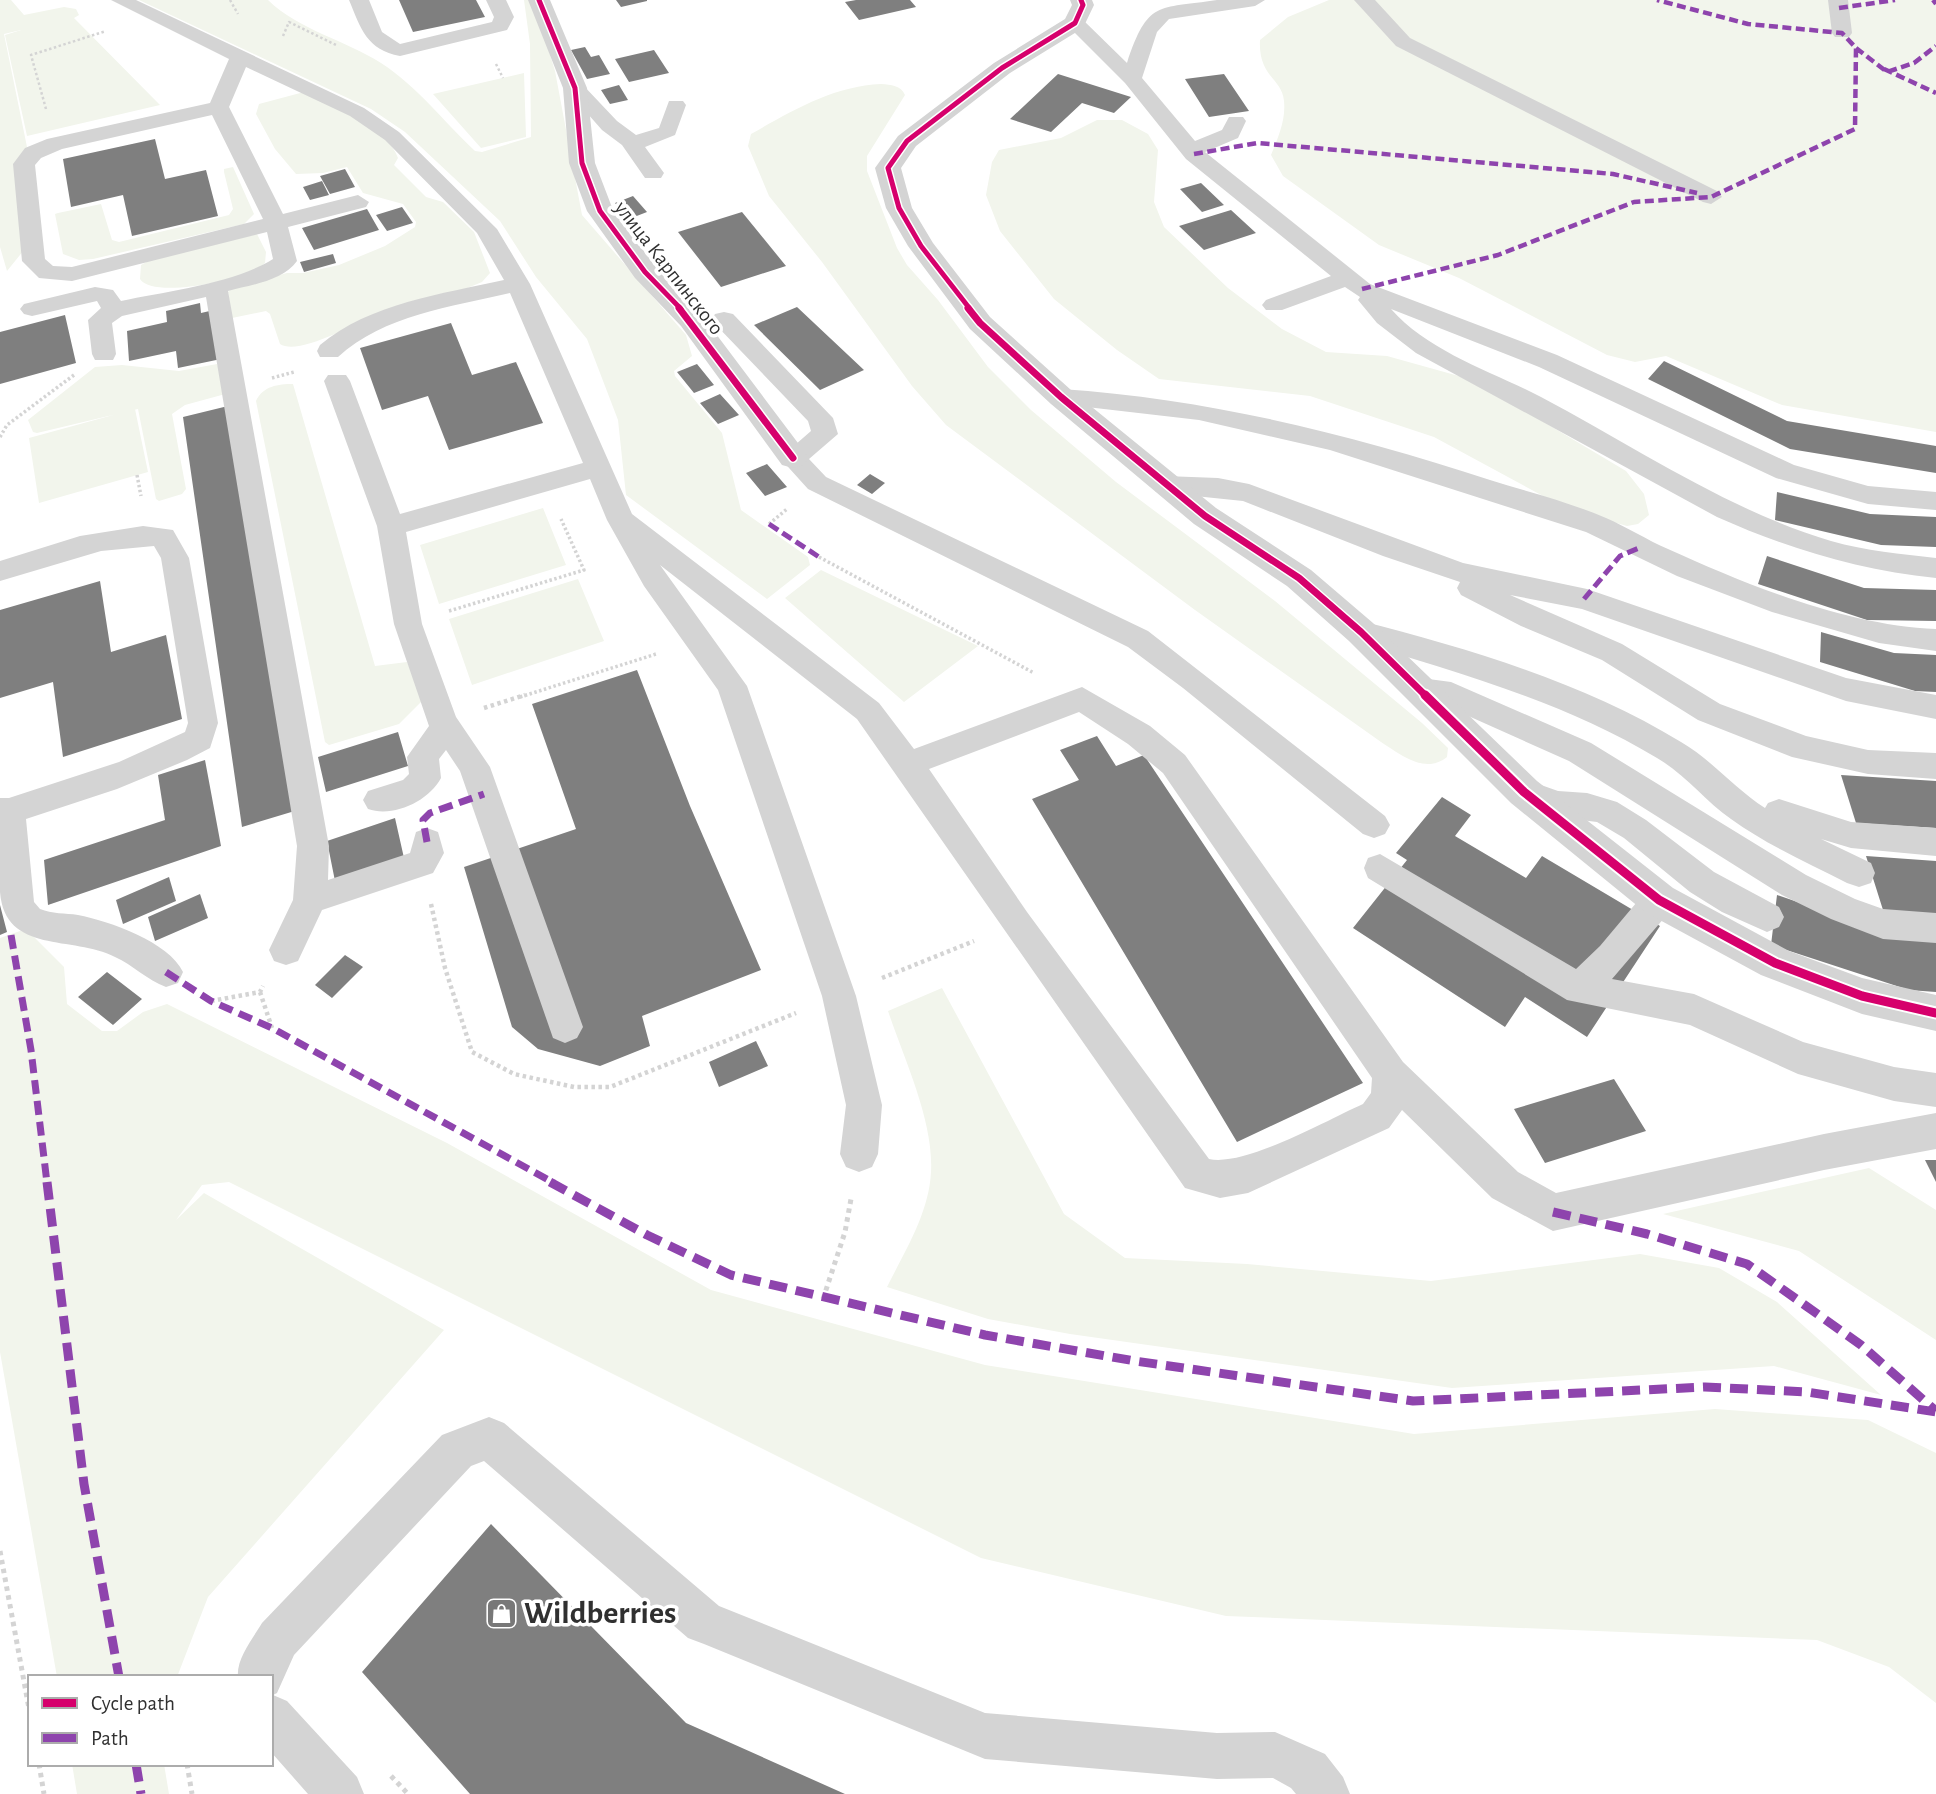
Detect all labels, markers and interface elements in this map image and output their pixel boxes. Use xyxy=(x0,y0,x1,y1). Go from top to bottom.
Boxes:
street label: улица Карпинского xyxy=(610,197,727,339)
shop icon: Wildberries xyxy=(484,1596,518,1630)
place label: Wildberries xyxy=(524,1597,676,1629)
legend xyxy=(28,1675,273,1766)
text: Cycle path xyxy=(91,1693,175,1714)
text: Path xyxy=(91,1728,129,1749)

